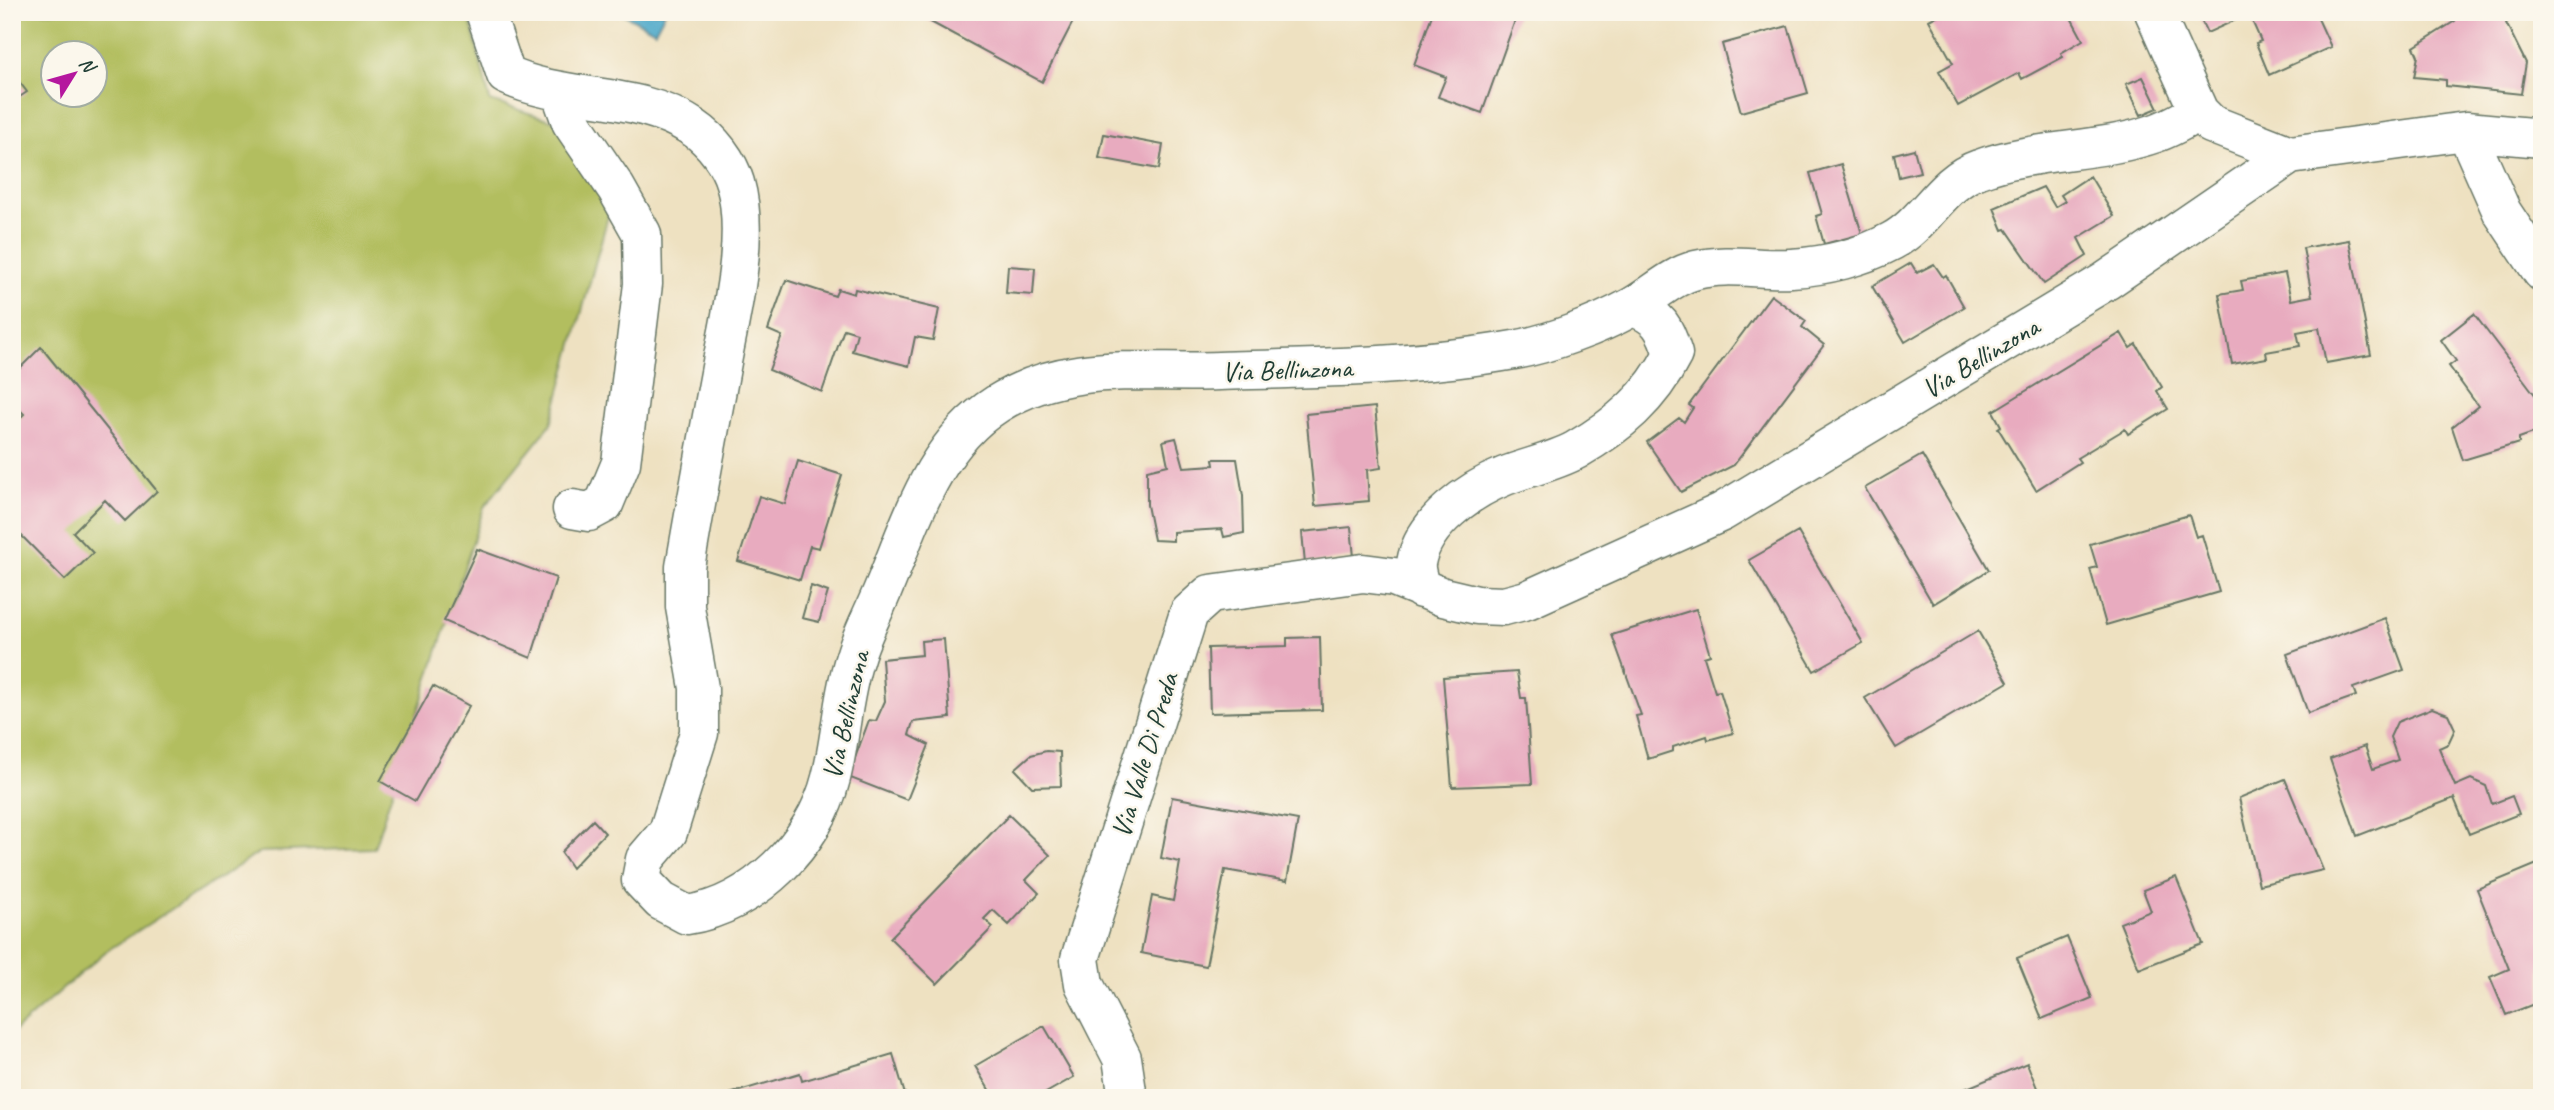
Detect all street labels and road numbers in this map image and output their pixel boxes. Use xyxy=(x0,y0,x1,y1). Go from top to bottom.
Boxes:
street label: Via Bellinzona xyxy=(1915,308,2047,406)
street label: Via Bellinzona xyxy=(1221,350,1355,389)
street label: Via Bellinzona xyxy=(814,645,878,783)
street label: Via Valle Di Preda xyxy=(1103,667,1187,842)

